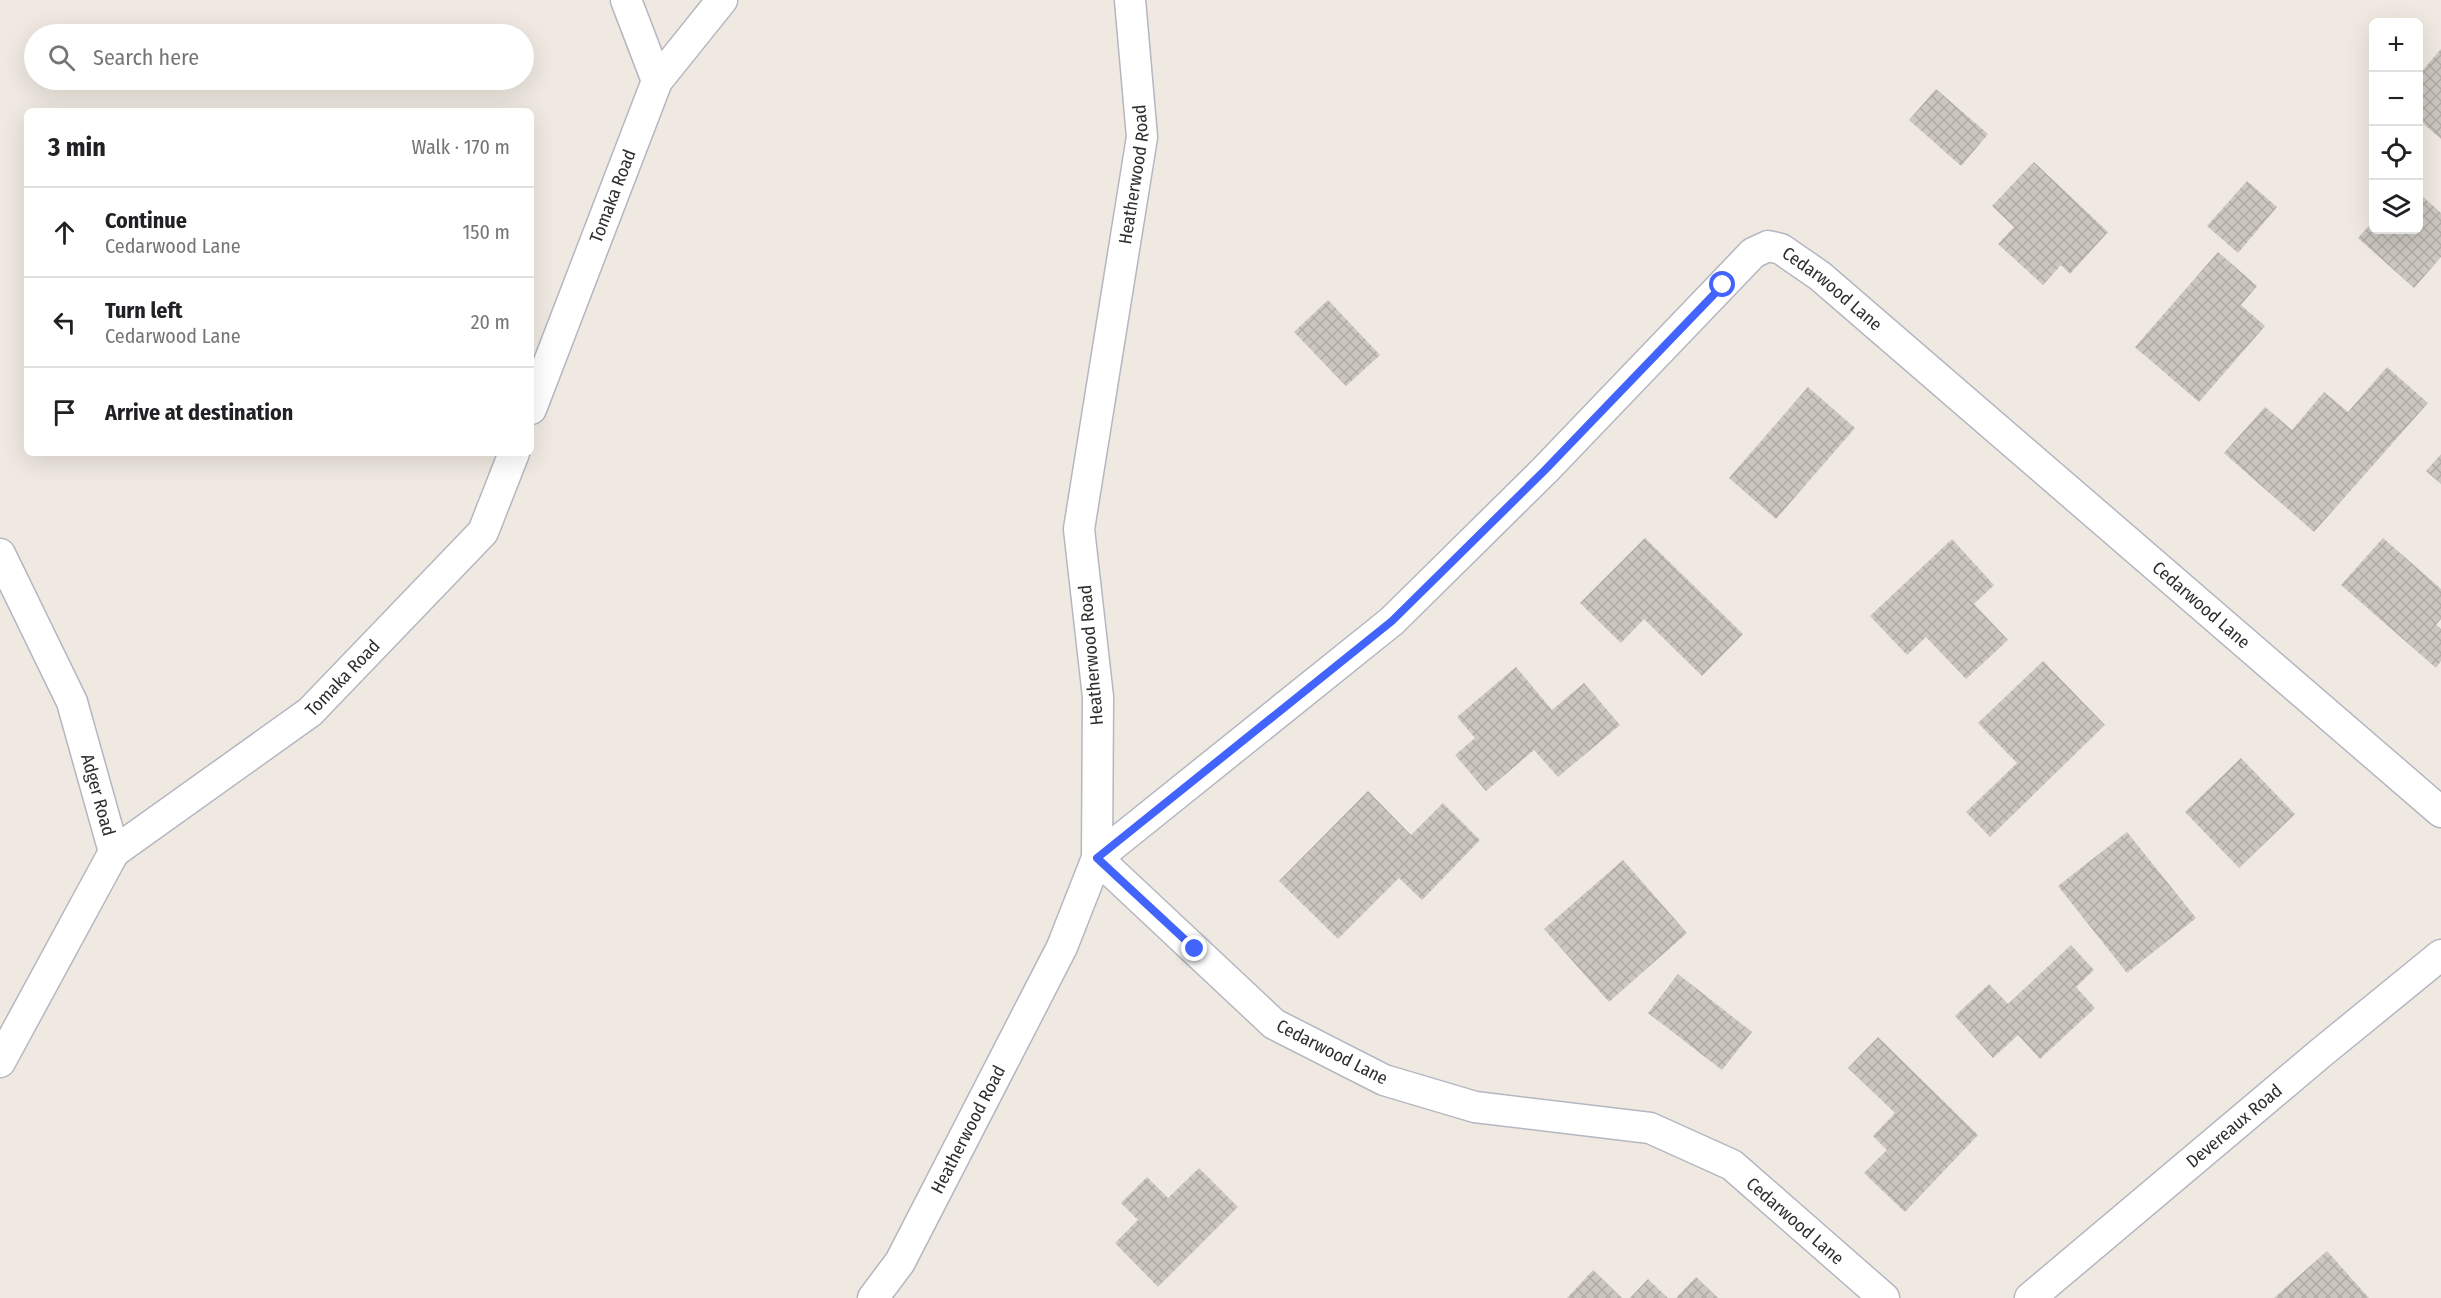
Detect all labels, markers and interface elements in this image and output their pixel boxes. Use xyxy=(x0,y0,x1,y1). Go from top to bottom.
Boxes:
map controls xyxy=(2369,18,2423,234)
button: + xyxy=(2369,18,2423,72)
search box xyxy=(24,24,534,90)
icon: search xyxy=(45,41,78,74)
text: Search here xyxy=(93,44,199,71)
button: − xyxy=(2369,72,2423,126)
street label: Heatherwood Road xyxy=(1114,104,1154,246)
button: locate xyxy=(2369,126,2423,180)
text: 3 min xyxy=(48,132,106,163)
text: Walk · 170 m xyxy=(412,135,510,159)
street label: Tomaka Road xyxy=(585,146,641,246)
button: layers xyxy=(2369,180,2423,234)
text: Continue xyxy=(105,207,187,234)
icon: ahead xyxy=(48,216,81,249)
text: 150 m xyxy=(463,220,510,244)
text: Cedarwood Lane xyxy=(105,234,241,258)
street label: Cedarwood Lane xyxy=(1778,242,1887,336)
route start xyxy=(1709,271,1735,297)
text: Turn left xyxy=(105,297,183,324)
icon: left xyxy=(48,306,81,339)
text: 20 m xyxy=(471,310,510,334)
text: Cedarwood Lane xyxy=(105,324,241,348)
icon: arrive xyxy=(48,396,81,429)
text: Arrive at destination xyxy=(105,399,293,426)
street label: Cedarwood Lane xyxy=(2148,557,2255,653)
street label: Heatherwood Road xyxy=(1074,584,1108,726)
street label: Tomaka Road xyxy=(301,635,385,721)
street label: Adger Road xyxy=(76,751,120,838)
route end xyxy=(1181,935,1207,961)
street label: Cedarwood Lane xyxy=(1273,1014,1391,1090)
street label: Heatherwood Road xyxy=(926,1062,1010,1197)
street label: Devereaux Road xyxy=(2182,1079,2287,1173)
street label: Cedarwood Lane xyxy=(1742,1173,1848,1269)

